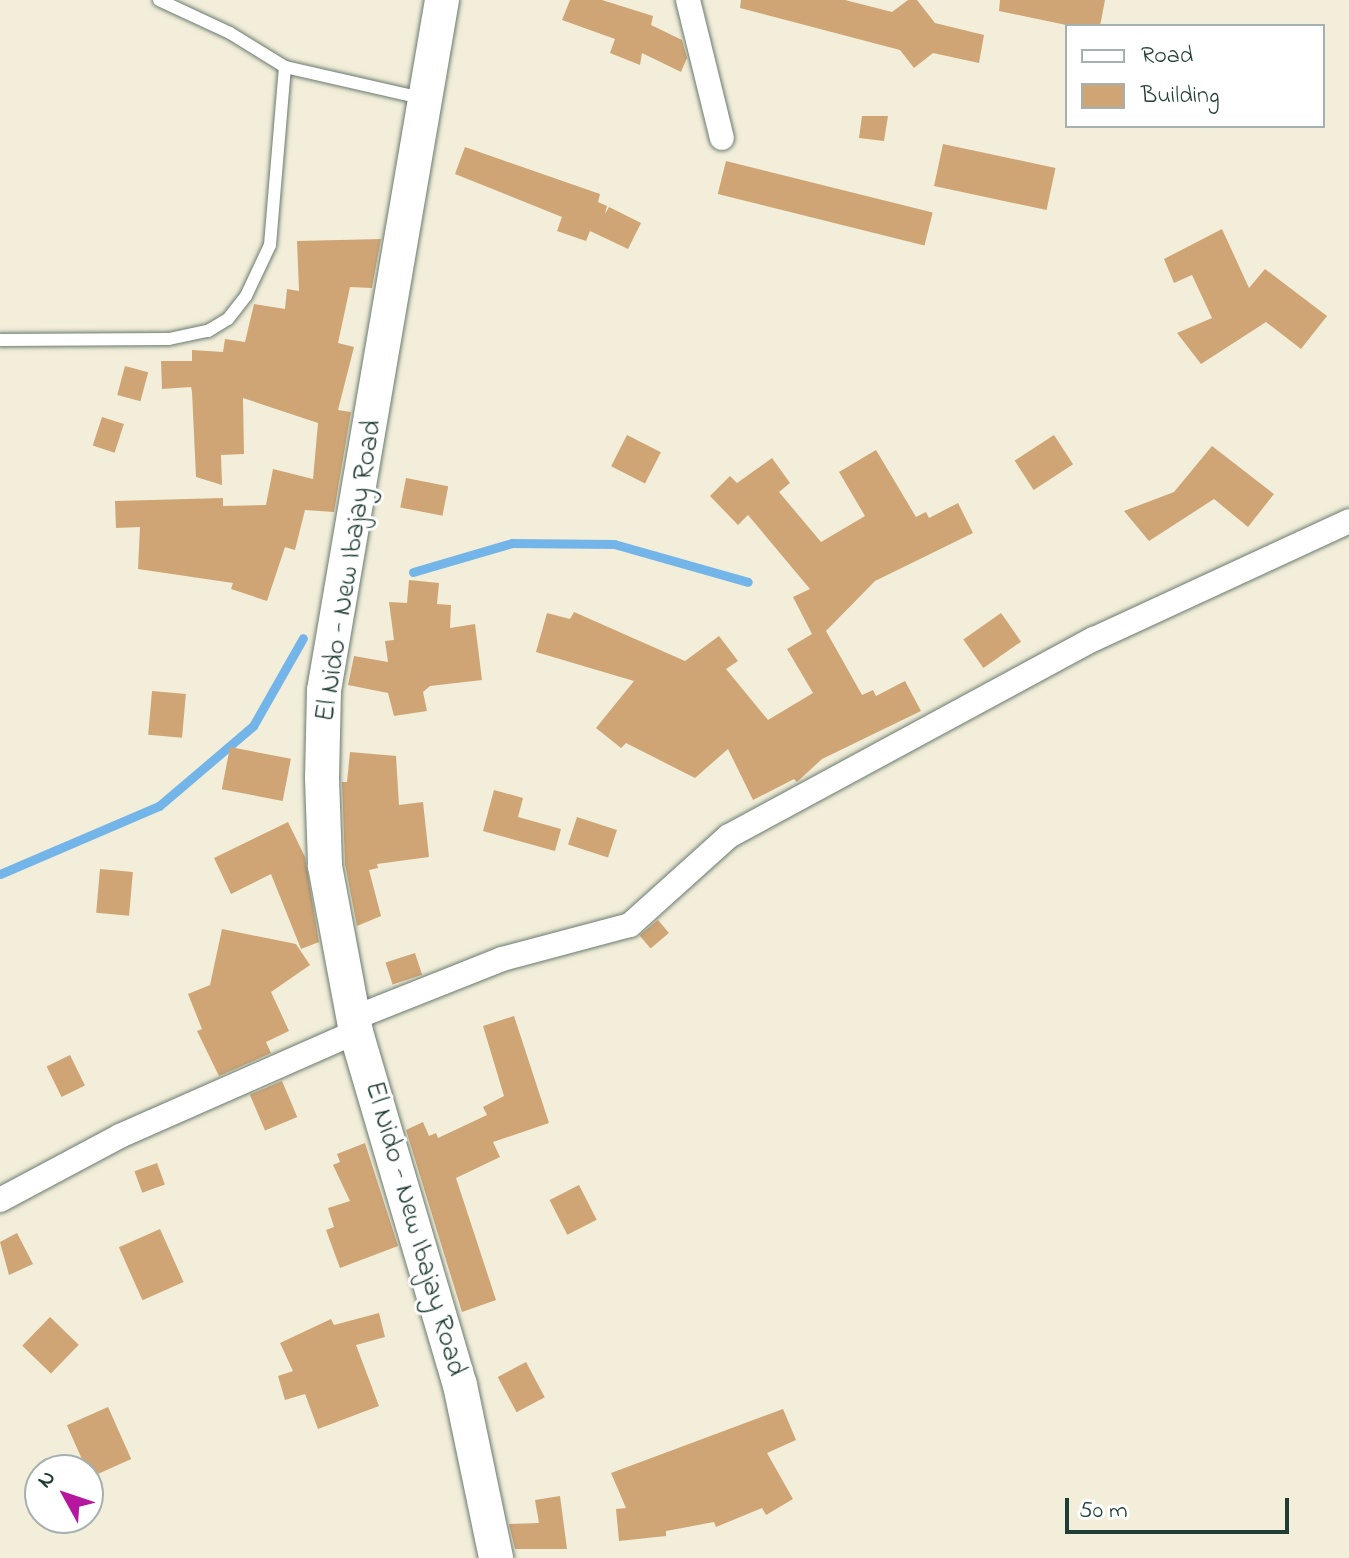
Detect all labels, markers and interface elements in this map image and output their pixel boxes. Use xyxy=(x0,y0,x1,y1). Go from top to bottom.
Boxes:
legend xyxy=(1065,24,1325,128)
text: Road xyxy=(1141,39,1193,74)
text: Building xyxy=(1141,79,1220,114)
street label: El Nido - New Ibajay Road xyxy=(310,418,390,724)
street label: El Nido - New Ibajay Road xyxy=(356,1078,472,1380)
north arrow xyxy=(24,1454,104,1534)
text: N xyxy=(30,1464,64,1496)
scale bar xyxy=(1069,1482,1293,1532)
text: 50 m xyxy=(1079,1494,1128,1529)

